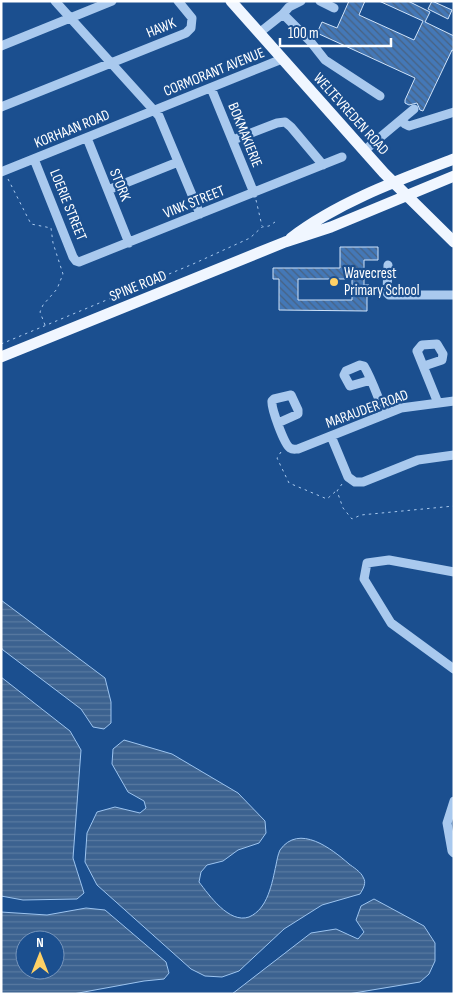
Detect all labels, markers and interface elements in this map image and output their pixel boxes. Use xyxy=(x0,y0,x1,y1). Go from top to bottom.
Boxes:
street label: HAWK xyxy=(143,13,179,42)
scale bar xyxy=(280,15,391,47)
text: 100 m xyxy=(288,24,319,43)
street label: CORMORANT AVENUE xyxy=(161,43,267,101)
street label: WELTEVREDEN ROAD xyxy=(309,69,393,159)
street label: BOKMAKIERIE xyxy=(223,100,267,170)
street label: KORHAAN ROAD xyxy=(32,105,112,153)
street label: STORK xyxy=(105,166,135,204)
street label: LOERIE STREET xyxy=(45,167,91,243)
street label: VINK STREET xyxy=(161,181,227,223)
place label: Wavecrest Primary School xyxy=(344,264,420,300)
street label: SPINE ROAD xyxy=(107,266,169,306)
marker: Wavecrest Primary School xyxy=(328,276,340,288)
street label: MARAUDER ROAD xyxy=(323,385,411,433)
north arrow xyxy=(15,930,65,980)
text: N xyxy=(36,934,44,951)

